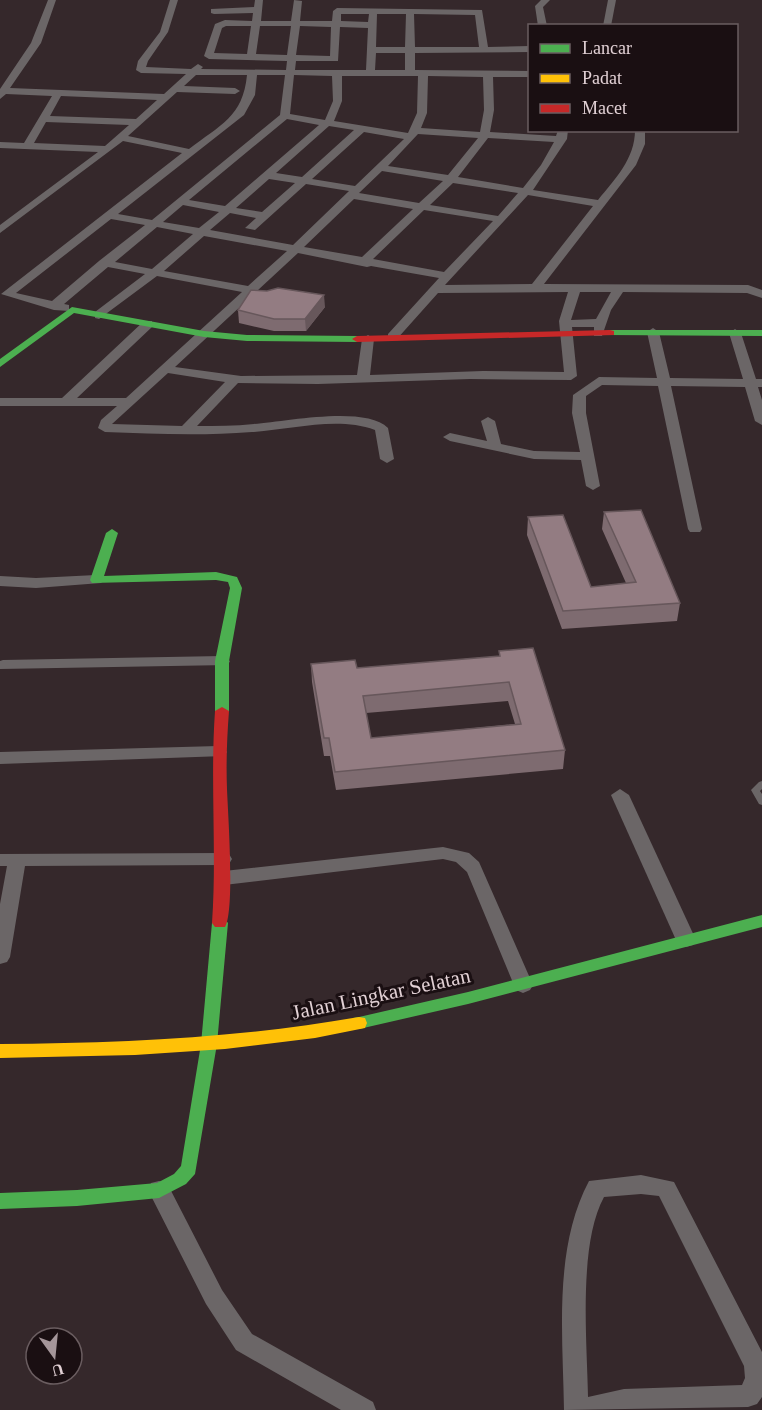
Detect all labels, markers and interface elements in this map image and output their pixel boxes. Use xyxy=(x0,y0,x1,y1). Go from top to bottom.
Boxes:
legend xyxy=(528,24,738,132)
text: Lancar xyxy=(582,38,632,58)
text: Padat xyxy=(582,68,622,88)
text: Macet xyxy=(582,98,627,118)
street label: Jalan Lingkar Selatan xyxy=(290,963,473,1025)
north arrow xyxy=(24,1326,84,1386)
text: U xyxy=(50,1360,66,1380)

